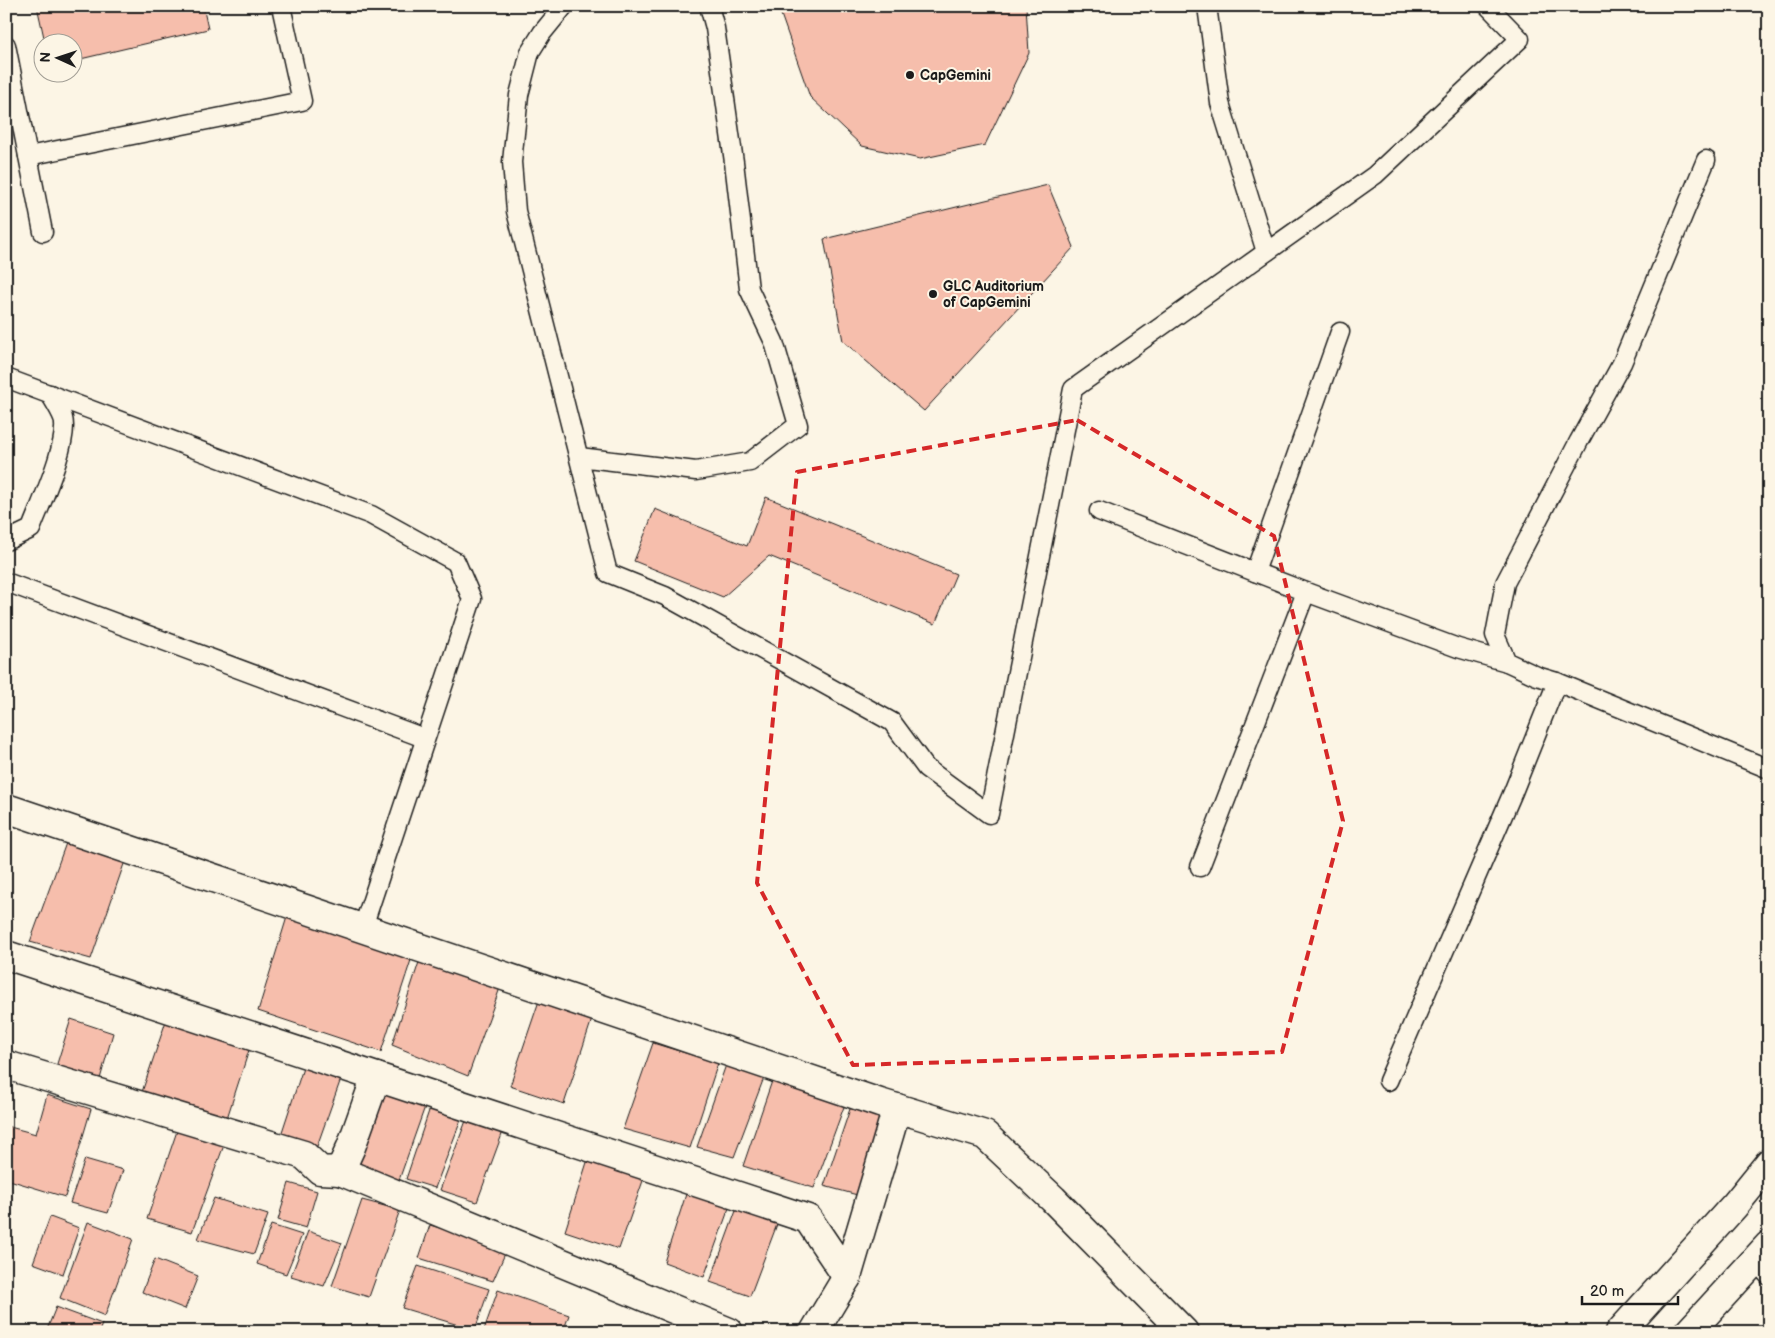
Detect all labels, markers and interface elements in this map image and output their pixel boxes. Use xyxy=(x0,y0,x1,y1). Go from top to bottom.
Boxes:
north arrow xyxy=(32,32,82,82)
text: N xyxy=(37,52,54,63)
place label: CapGemini xyxy=(920,67,991,84)
marker: CapGemini xyxy=(904,69,916,81)
place label: GLC Auditorium of CapGemini xyxy=(943,278,1044,311)
marker: GLC Auditorium of CapGemini xyxy=(927,288,939,300)
scale bar xyxy=(1582,1273,1679,1305)
text: 20 m xyxy=(1590,1282,1624,1301)

